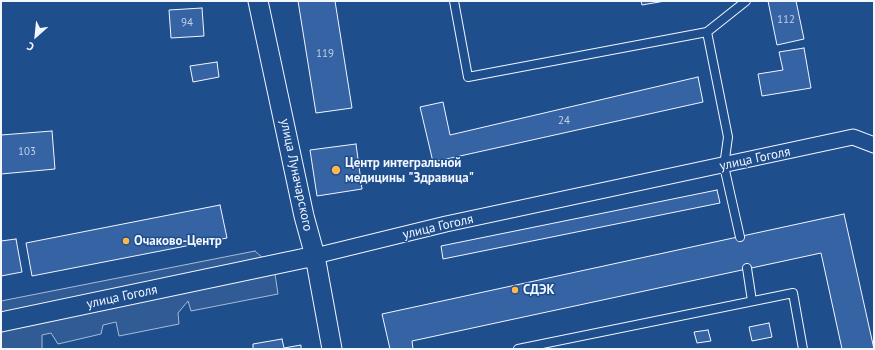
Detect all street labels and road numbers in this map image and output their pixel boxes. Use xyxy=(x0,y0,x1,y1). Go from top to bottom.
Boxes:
street label: улица Луначарского xyxy=(276,117,316,233)
street label: улица Гоголя xyxy=(718,144,792,174)
street label: улица Гоголя xyxy=(401,211,475,243)
street label: улица Гоголя xyxy=(85,282,159,312)

